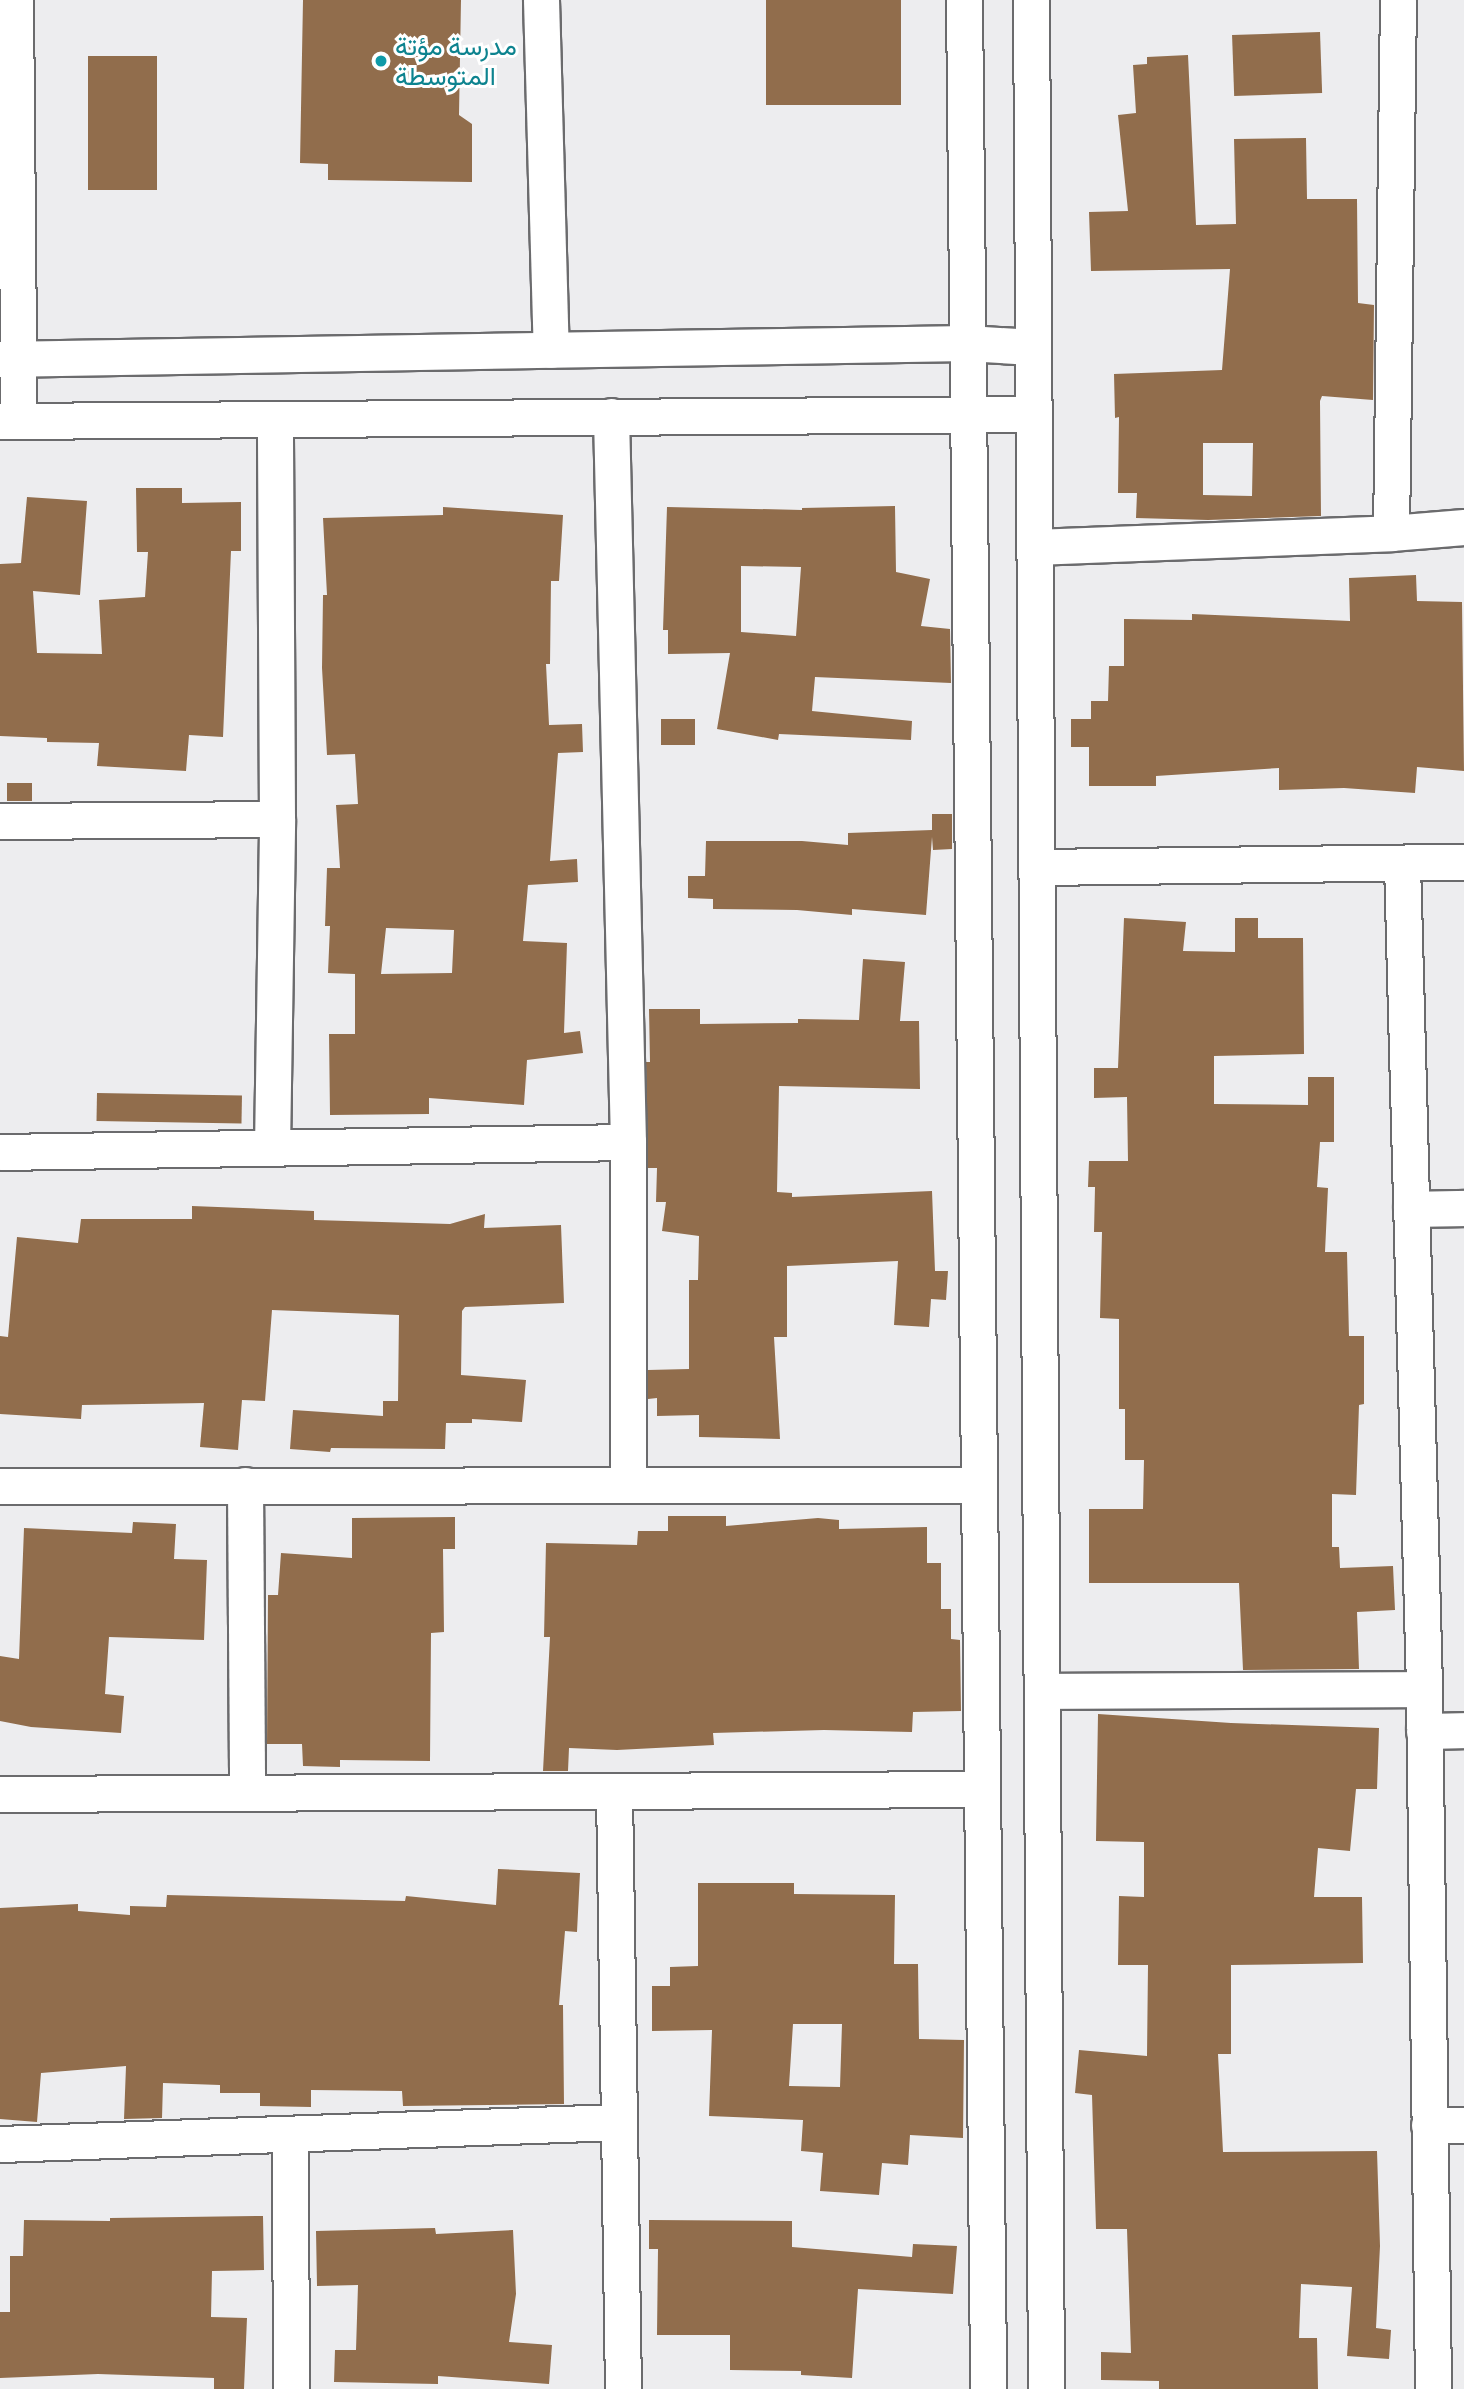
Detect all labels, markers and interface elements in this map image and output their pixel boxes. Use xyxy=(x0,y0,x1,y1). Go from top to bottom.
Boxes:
place label: مدرسة مؤتة المتوسطة xyxy=(395,30,517,92)
marker: مدرسة مؤتة المتوسطة xyxy=(373,53,389,69)

